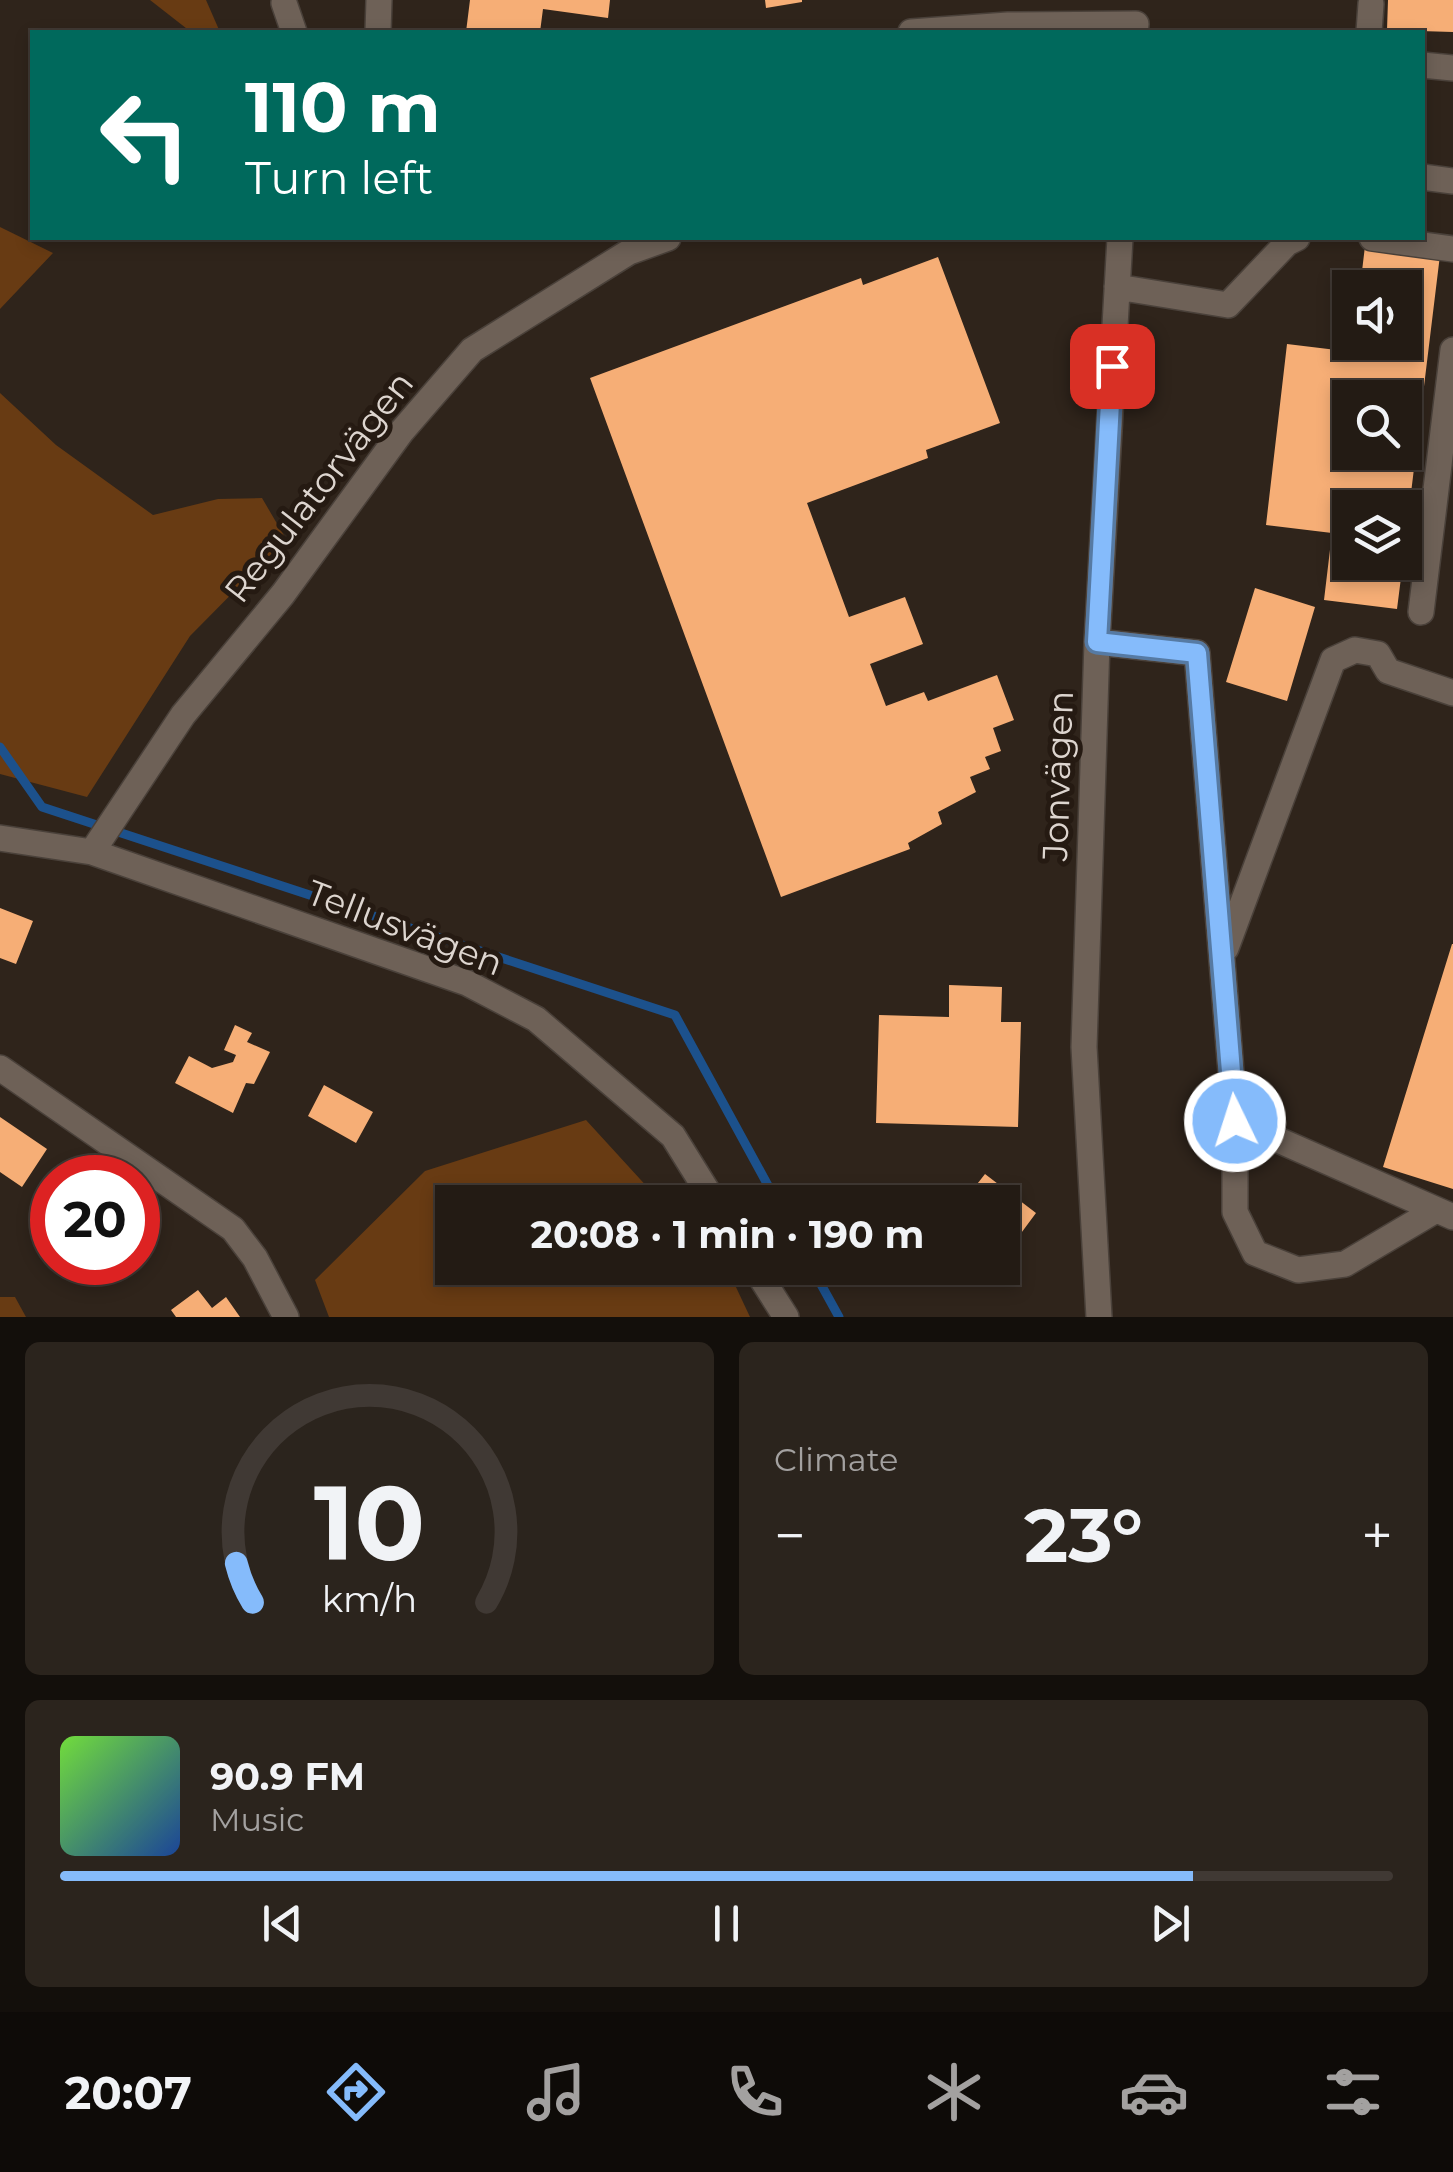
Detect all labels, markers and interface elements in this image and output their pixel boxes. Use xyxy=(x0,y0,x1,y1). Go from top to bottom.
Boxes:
text: 110 m xyxy=(245,64,441,150)
icon: left xyxy=(80,70,210,200)
text: Turn left xyxy=(245,150,433,205)
map controls xyxy=(1332,270,1422,580)
button: sound xyxy=(1332,270,1422,360)
pin xyxy=(1070,324,1155,409)
icon: arrive xyxy=(1085,339,1140,394)
street label: Regulatorvägen xyxy=(215,362,422,611)
button: search xyxy=(1332,380,1422,470)
button: layers xyxy=(1332,490,1422,580)
street label: Jonvägen xyxy=(1033,690,1082,863)
street label: Tellusvägen xyxy=(301,871,509,985)
position arrow xyxy=(1183,1069,1287,1173)
speed limit sign: 20 xyxy=(30,1155,160,1285)
text: 20:08 · 1 min · 190 m xyxy=(531,1211,924,1258)
text: Climate xyxy=(774,1440,898,1479)
text: 10 xyxy=(314,1459,425,1586)
text: 23° xyxy=(1024,1489,1143,1581)
text: − xyxy=(774,1502,806,1569)
text: + xyxy=(1361,1502,1393,1569)
text: km/h xyxy=(322,1577,417,1621)
text: 90.9 FM xyxy=(210,1753,365,1800)
text: Music xyxy=(210,1800,304,1839)
icon: previous xyxy=(255,1896,310,1951)
icon: pause xyxy=(699,1896,754,1951)
icon: next xyxy=(1143,1896,1198,1951)
icon: directions xyxy=(321,2057,391,2127)
icon: music xyxy=(521,2057,591,2127)
icon: phone xyxy=(720,2057,790,2127)
icon: climate xyxy=(919,2057,989,2127)
icon: car xyxy=(1119,2057,1189,2127)
icon: filters xyxy=(1318,2057,1388,2127)
text: 20:07 xyxy=(65,2065,192,2120)

